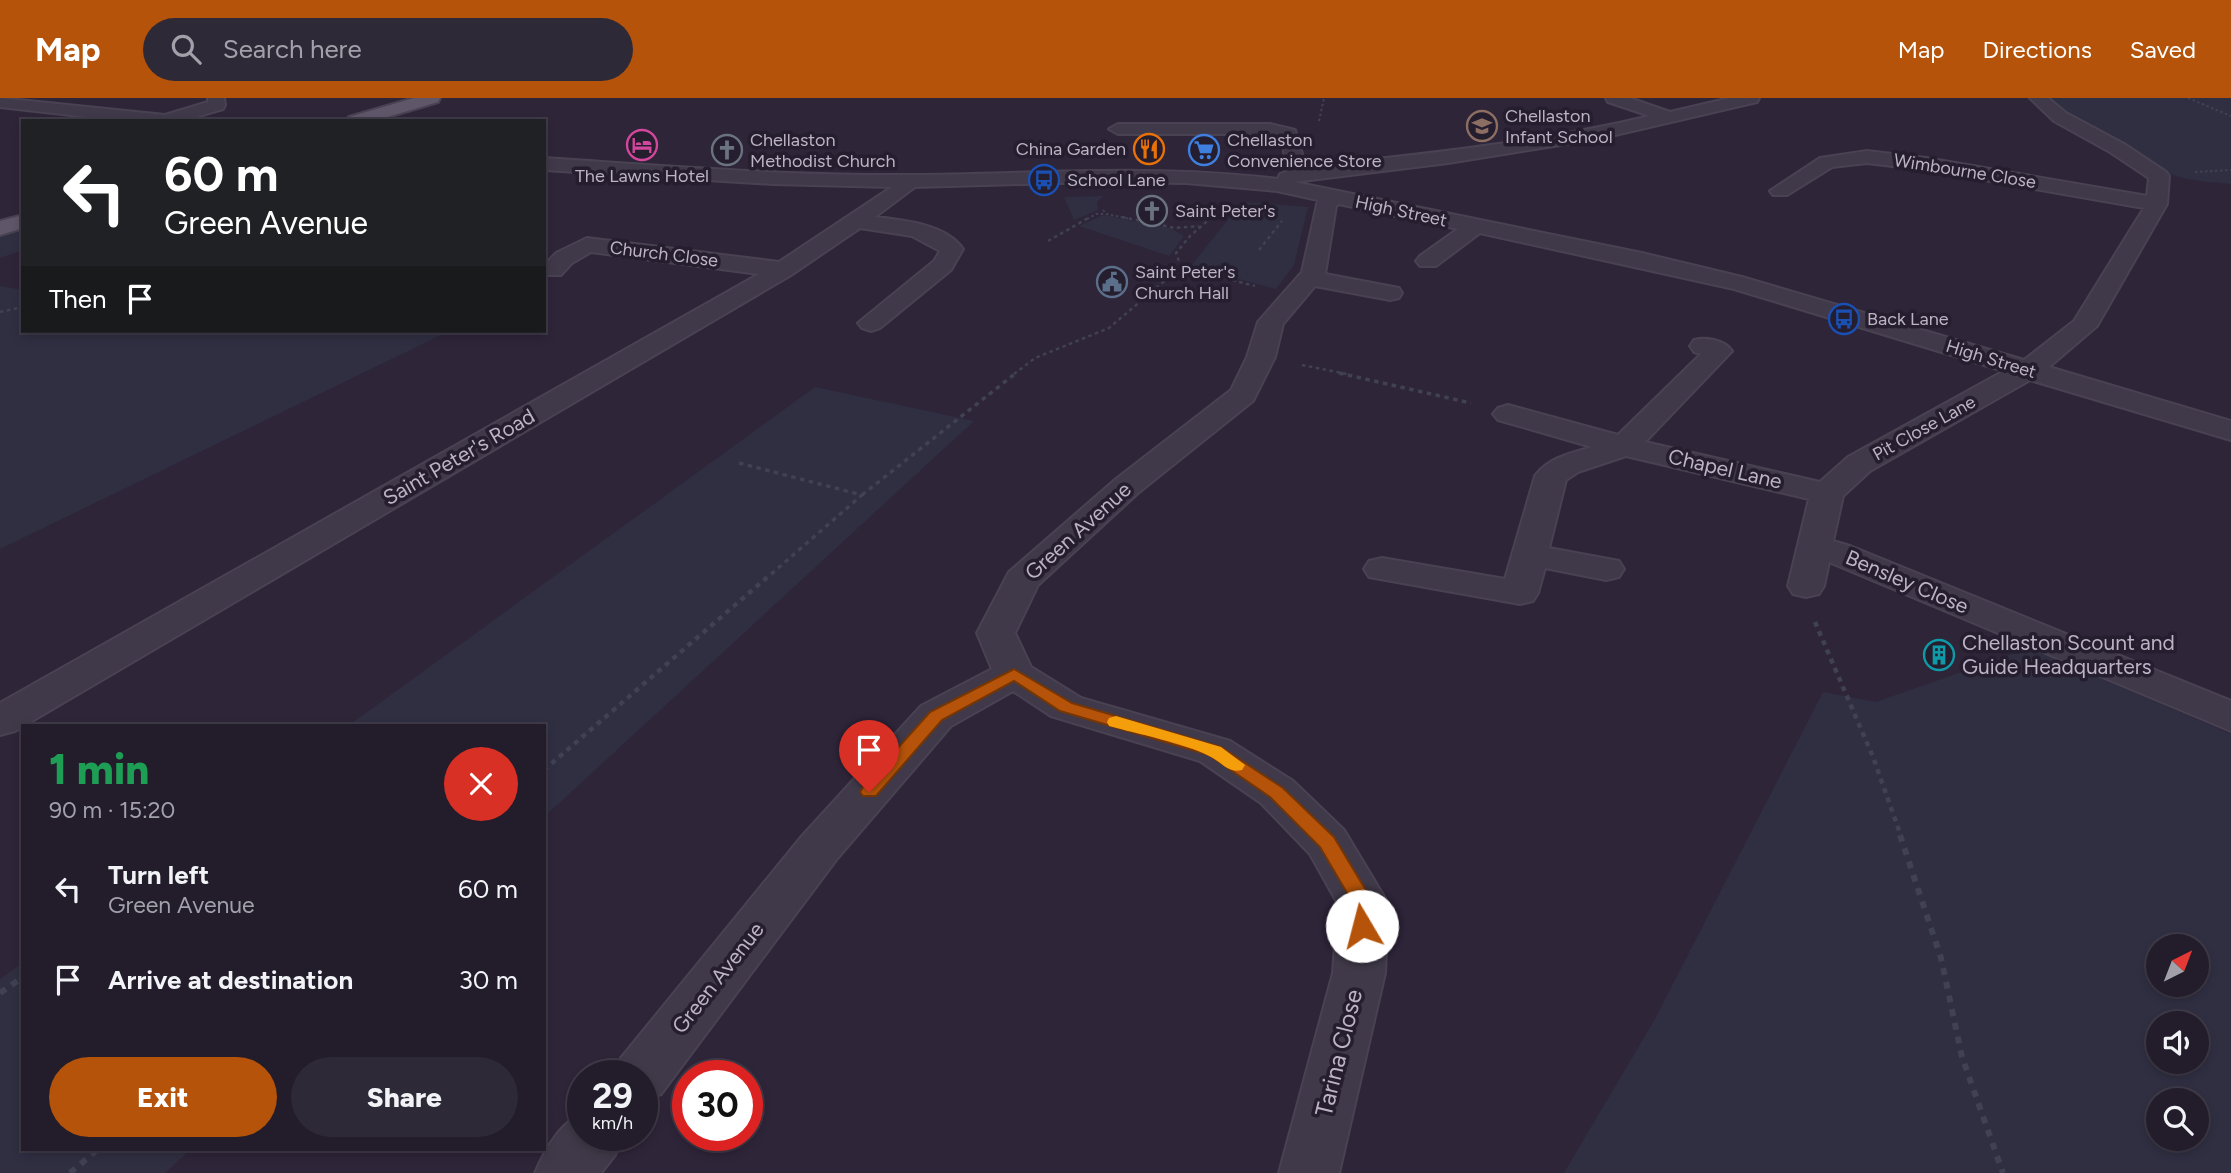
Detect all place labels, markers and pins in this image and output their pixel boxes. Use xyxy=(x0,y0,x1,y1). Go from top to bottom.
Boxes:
place label: Chellaston Infant School xyxy=(1505,105,1613,148)
school or university icon: Chellaston Infant School xyxy=(1465,109,1499,143)
hotel icon: The Lawns Hotel xyxy=(625,128,659,162)
place label: Chellaston Methodist Church xyxy=(750,129,896,172)
place label: Chellaston Convenience Store xyxy=(1227,129,1382,172)
restaurant icon: China Garden xyxy=(1132,132,1166,166)
church icon: Chellaston Methodist Church xyxy=(710,133,744,167)
supermarket icon: Chellaston Convenience Store xyxy=(1187,133,1221,167)
place label: China Garden xyxy=(1016,138,1126,160)
bus stop icon: School Lane xyxy=(1027,163,1061,197)
place label: The Lawns Hotel xyxy=(575,165,709,187)
place label: School Lane xyxy=(1067,169,1166,191)
church icon: Saint Peter's xyxy=(1135,194,1169,228)
place label: Saint Peter's xyxy=(1175,200,1275,222)
place label: Saint Peter's Church Hall xyxy=(1135,261,1235,304)
public building icon: Saint Peter's Church Hall xyxy=(1095,265,1129,299)
bus stop icon: Back Lane xyxy=(1827,302,1861,336)
place label: Back Lane xyxy=(1867,308,1949,330)
place label: Chellaston Scount and Guide Headquarters xyxy=(1962,630,2175,679)
building icon: Chellaston Scount and Guide Headquarters xyxy=(1922,638,1956,672)
pin xyxy=(839,720,899,792)

